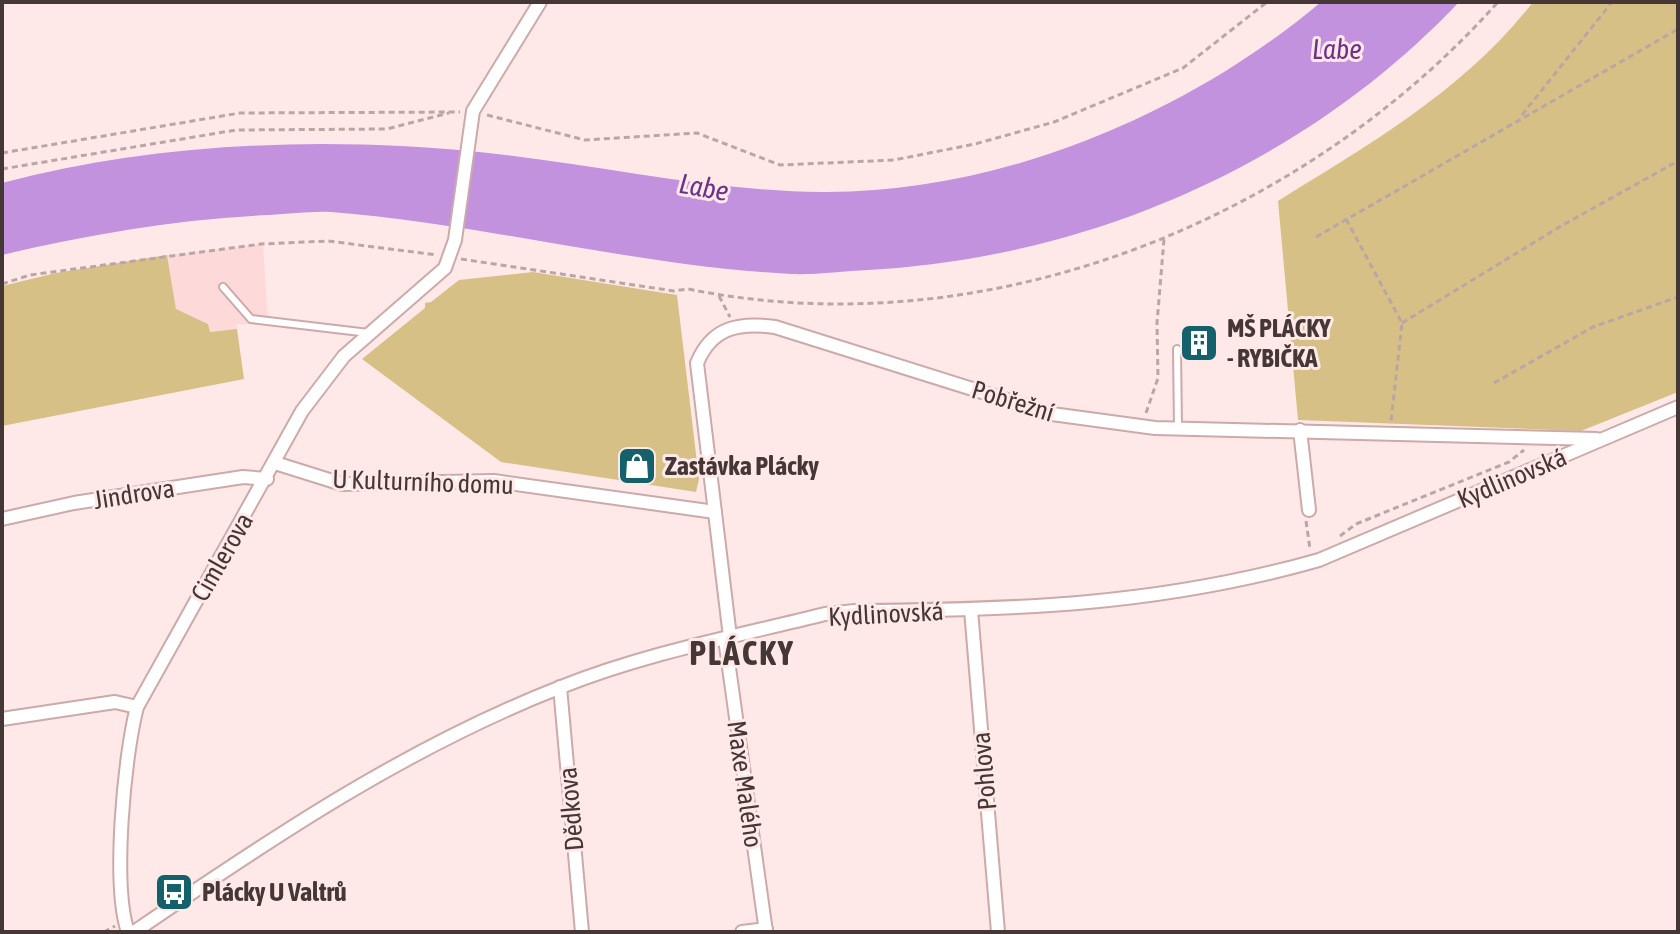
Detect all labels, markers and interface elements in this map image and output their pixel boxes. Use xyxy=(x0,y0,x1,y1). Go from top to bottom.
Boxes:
water label: Labe xyxy=(1312,33,1362,65)
water label: Labe xyxy=(677,167,731,207)
place label: MŠ PLÁCKY - RYBIČKA xyxy=(1227,313,1331,373)
building icon: MŠ PLÁCKY - RYBIČKA xyxy=(1178,322,1220,364)
street label: Pobřežní xyxy=(968,374,1058,428)
street label: Kydlinovská xyxy=(1453,442,1571,514)
shop icon: Zastávka Plácky xyxy=(616,445,658,487)
place label: Zastávka Plácky xyxy=(665,451,819,481)
street label: U Kulturního domu xyxy=(332,464,514,500)
street label: Jindrova xyxy=(91,473,177,515)
street label: Cimlerova xyxy=(185,507,259,607)
street label: Kydlinovská xyxy=(827,596,945,632)
district label: PLÁCKY xyxy=(689,633,795,672)
street label: Maxe Malého xyxy=(721,719,769,849)
street label: Pohlova xyxy=(966,731,1002,811)
street label: Dědkova xyxy=(552,766,590,852)
bus stop icon: Plácky U Valtrů xyxy=(153,871,195,913)
place label: Plácky U Valtrů xyxy=(202,877,347,907)

